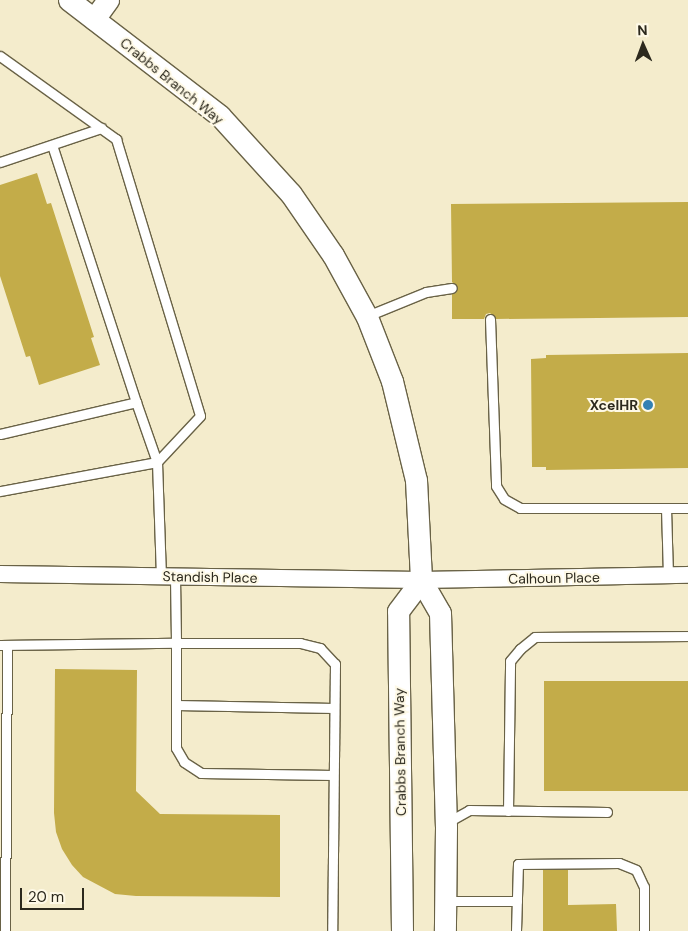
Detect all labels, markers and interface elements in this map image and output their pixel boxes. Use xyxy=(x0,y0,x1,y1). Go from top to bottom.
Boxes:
north arrow xyxy=(618,20,668,70)
text: N xyxy=(637,21,648,39)
street label: Crabbs Branch Way xyxy=(117,34,227,128)
place label: XcelHR xyxy=(590,397,638,413)
marker: XcelHR xyxy=(642,399,654,411)
street label: Standish Place xyxy=(162,568,258,586)
street label: Calhoun Place xyxy=(508,569,600,587)
street label: Crabbs Branch Way xyxy=(390,688,410,816)
scale bar xyxy=(22,878,86,910)
text: 20 m xyxy=(28,887,64,907)

